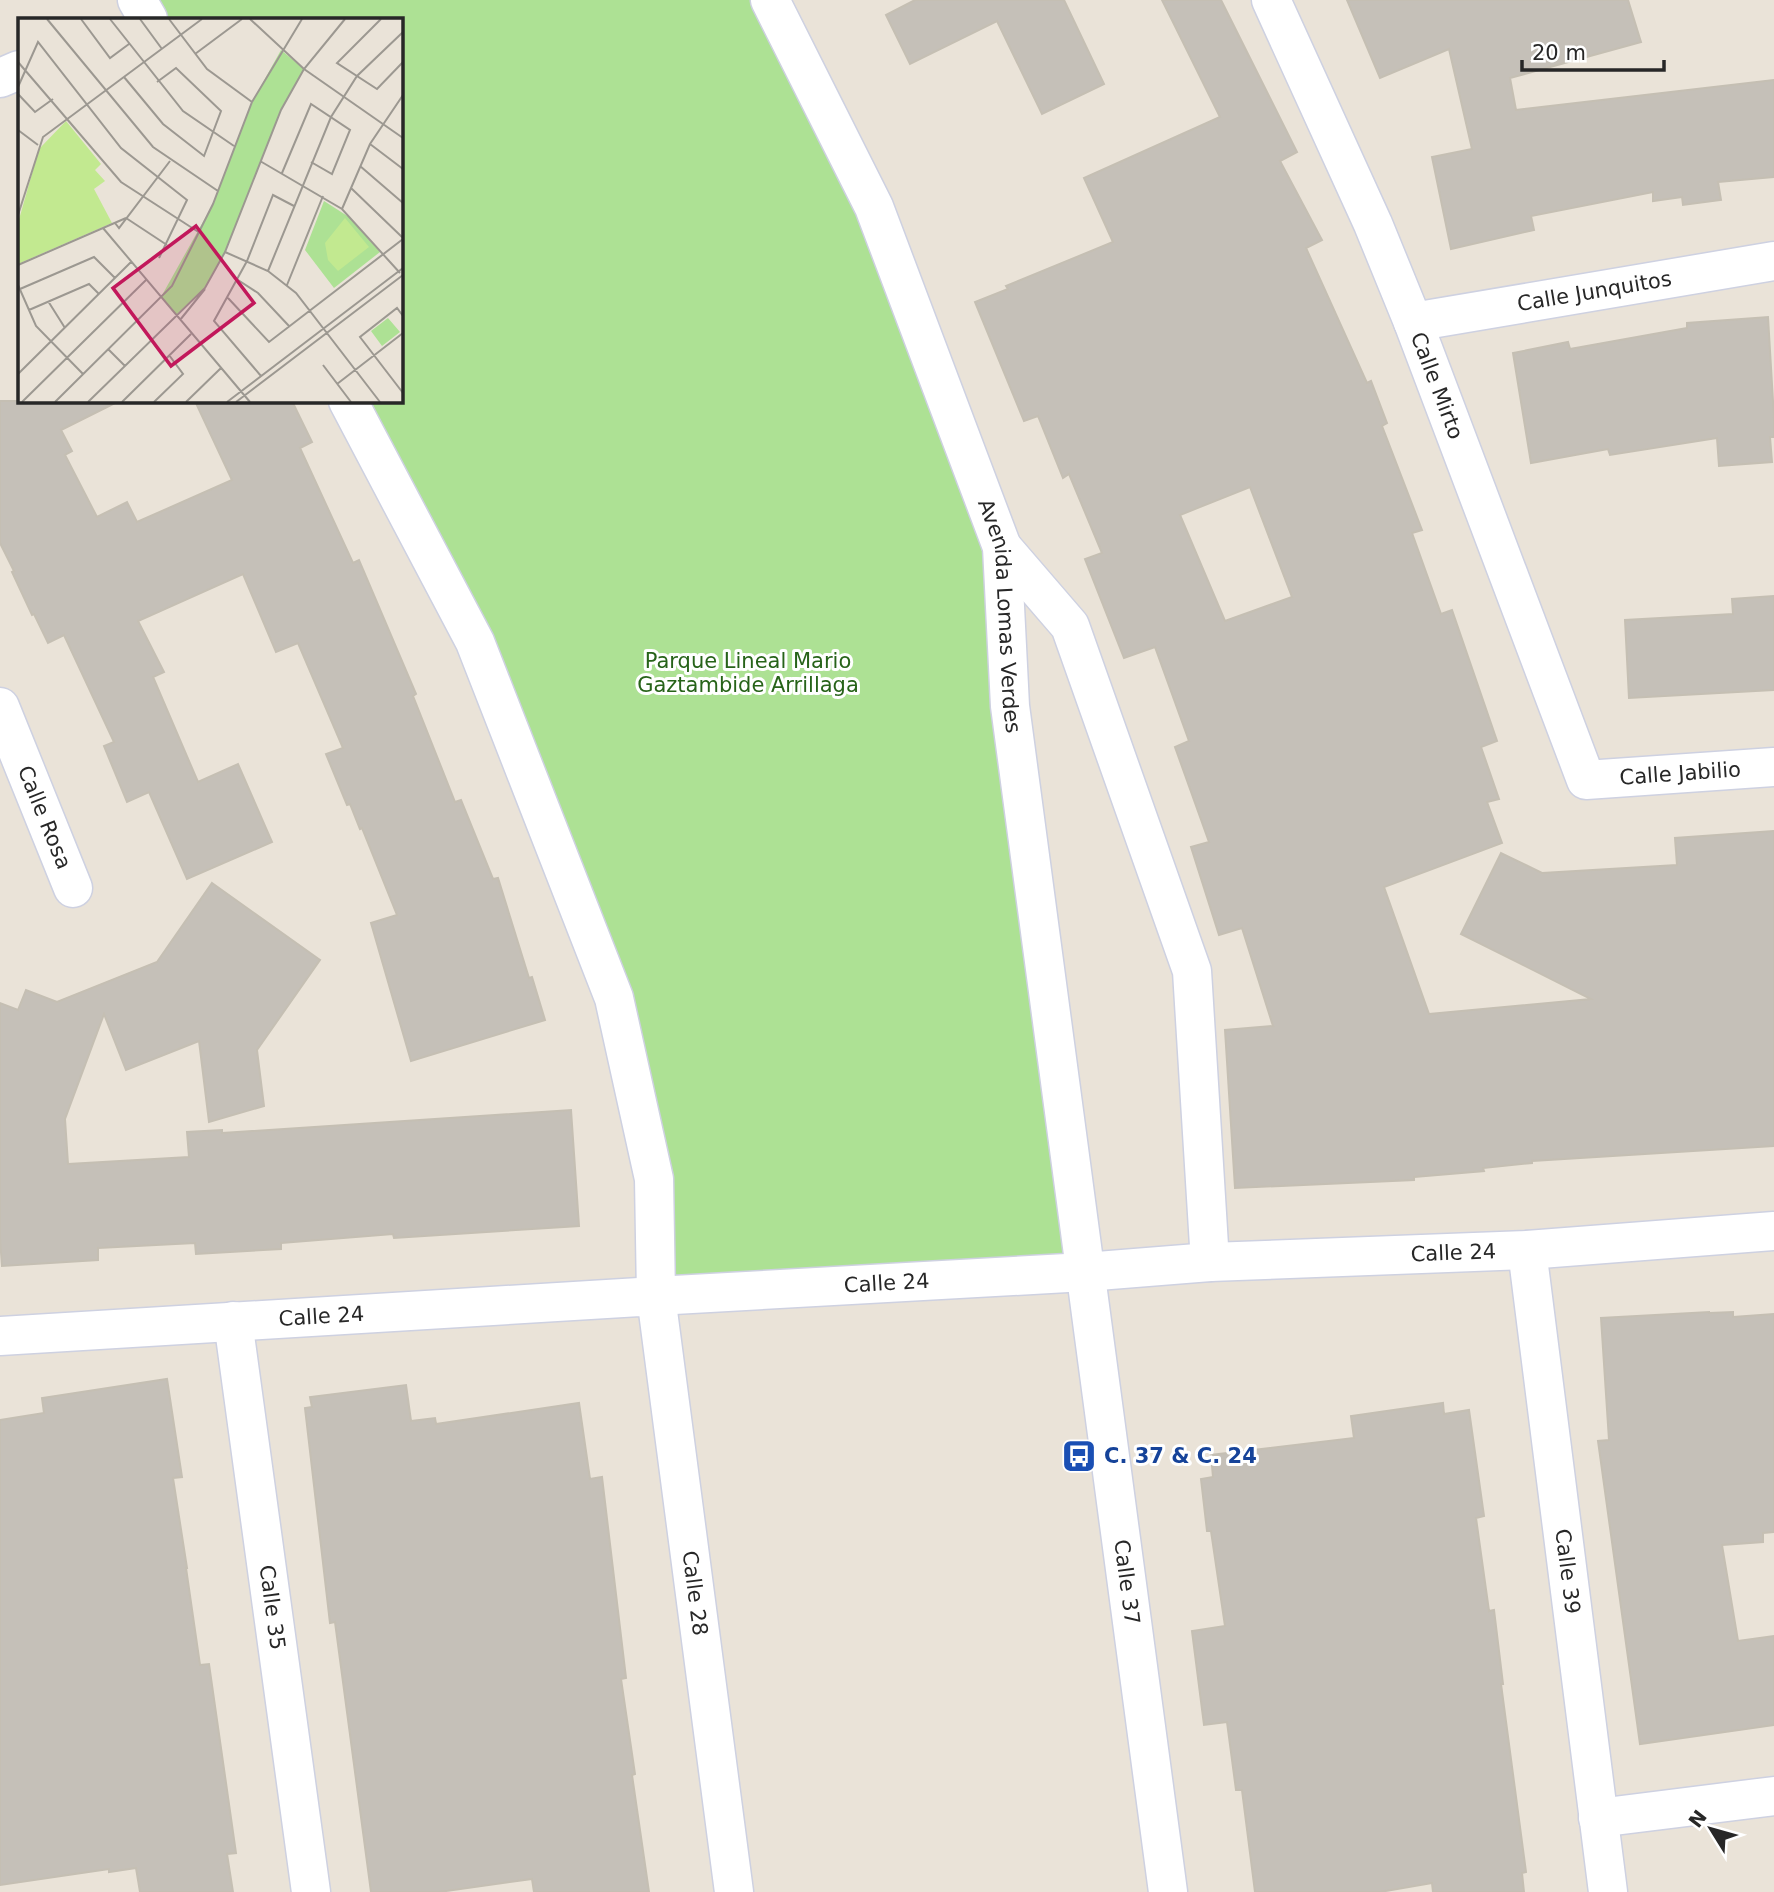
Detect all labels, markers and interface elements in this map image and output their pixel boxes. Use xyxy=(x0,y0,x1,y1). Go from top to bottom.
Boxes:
inset map xyxy=(18,18,402,402)
scale bar xyxy=(1522,28,1664,72)
text: 20 m xyxy=(1532,41,1586,65)
street label: Calle Junquitos xyxy=(1515,266,1673,316)
street label: Calle Mirto xyxy=(1406,329,1468,443)
street label: Avenida Lomas Verdes xyxy=(973,496,1025,735)
park label: Parque Lineal Mario Gaztambide Arrillaga xyxy=(637,649,859,697)
street label: Calle Jabilio xyxy=(1619,757,1742,790)
street label: Calle Rosa xyxy=(13,762,76,872)
street label: Calle 24 xyxy=(1410,1239,1497,1266)
street label: Calle 24 xyxy=(843,1269,930,1297)
street label: Calle 24 xyxy=(278,1302,365,1331)
bus stop icon: C. 37 & C. 24 xyxy=(1060,1437,1098,1475)
place label: C. 37 & C. 24 xyxy=(1104,1444,1257,1468)
street label: Calle 39 xyxy=(1550,1527,1585,1615)
street label: Calle 37 xyxy=(1109,1538,1144,1626)
street label: Calle 28 xyxy=(677,1549,712,1637)
street label: Calle 35 xyxy=(254,1563,290,1651)
north arrow xyxy=(1676,1794,1746,1864)
text: N xyxy=(1684,1806,1711,1832)

